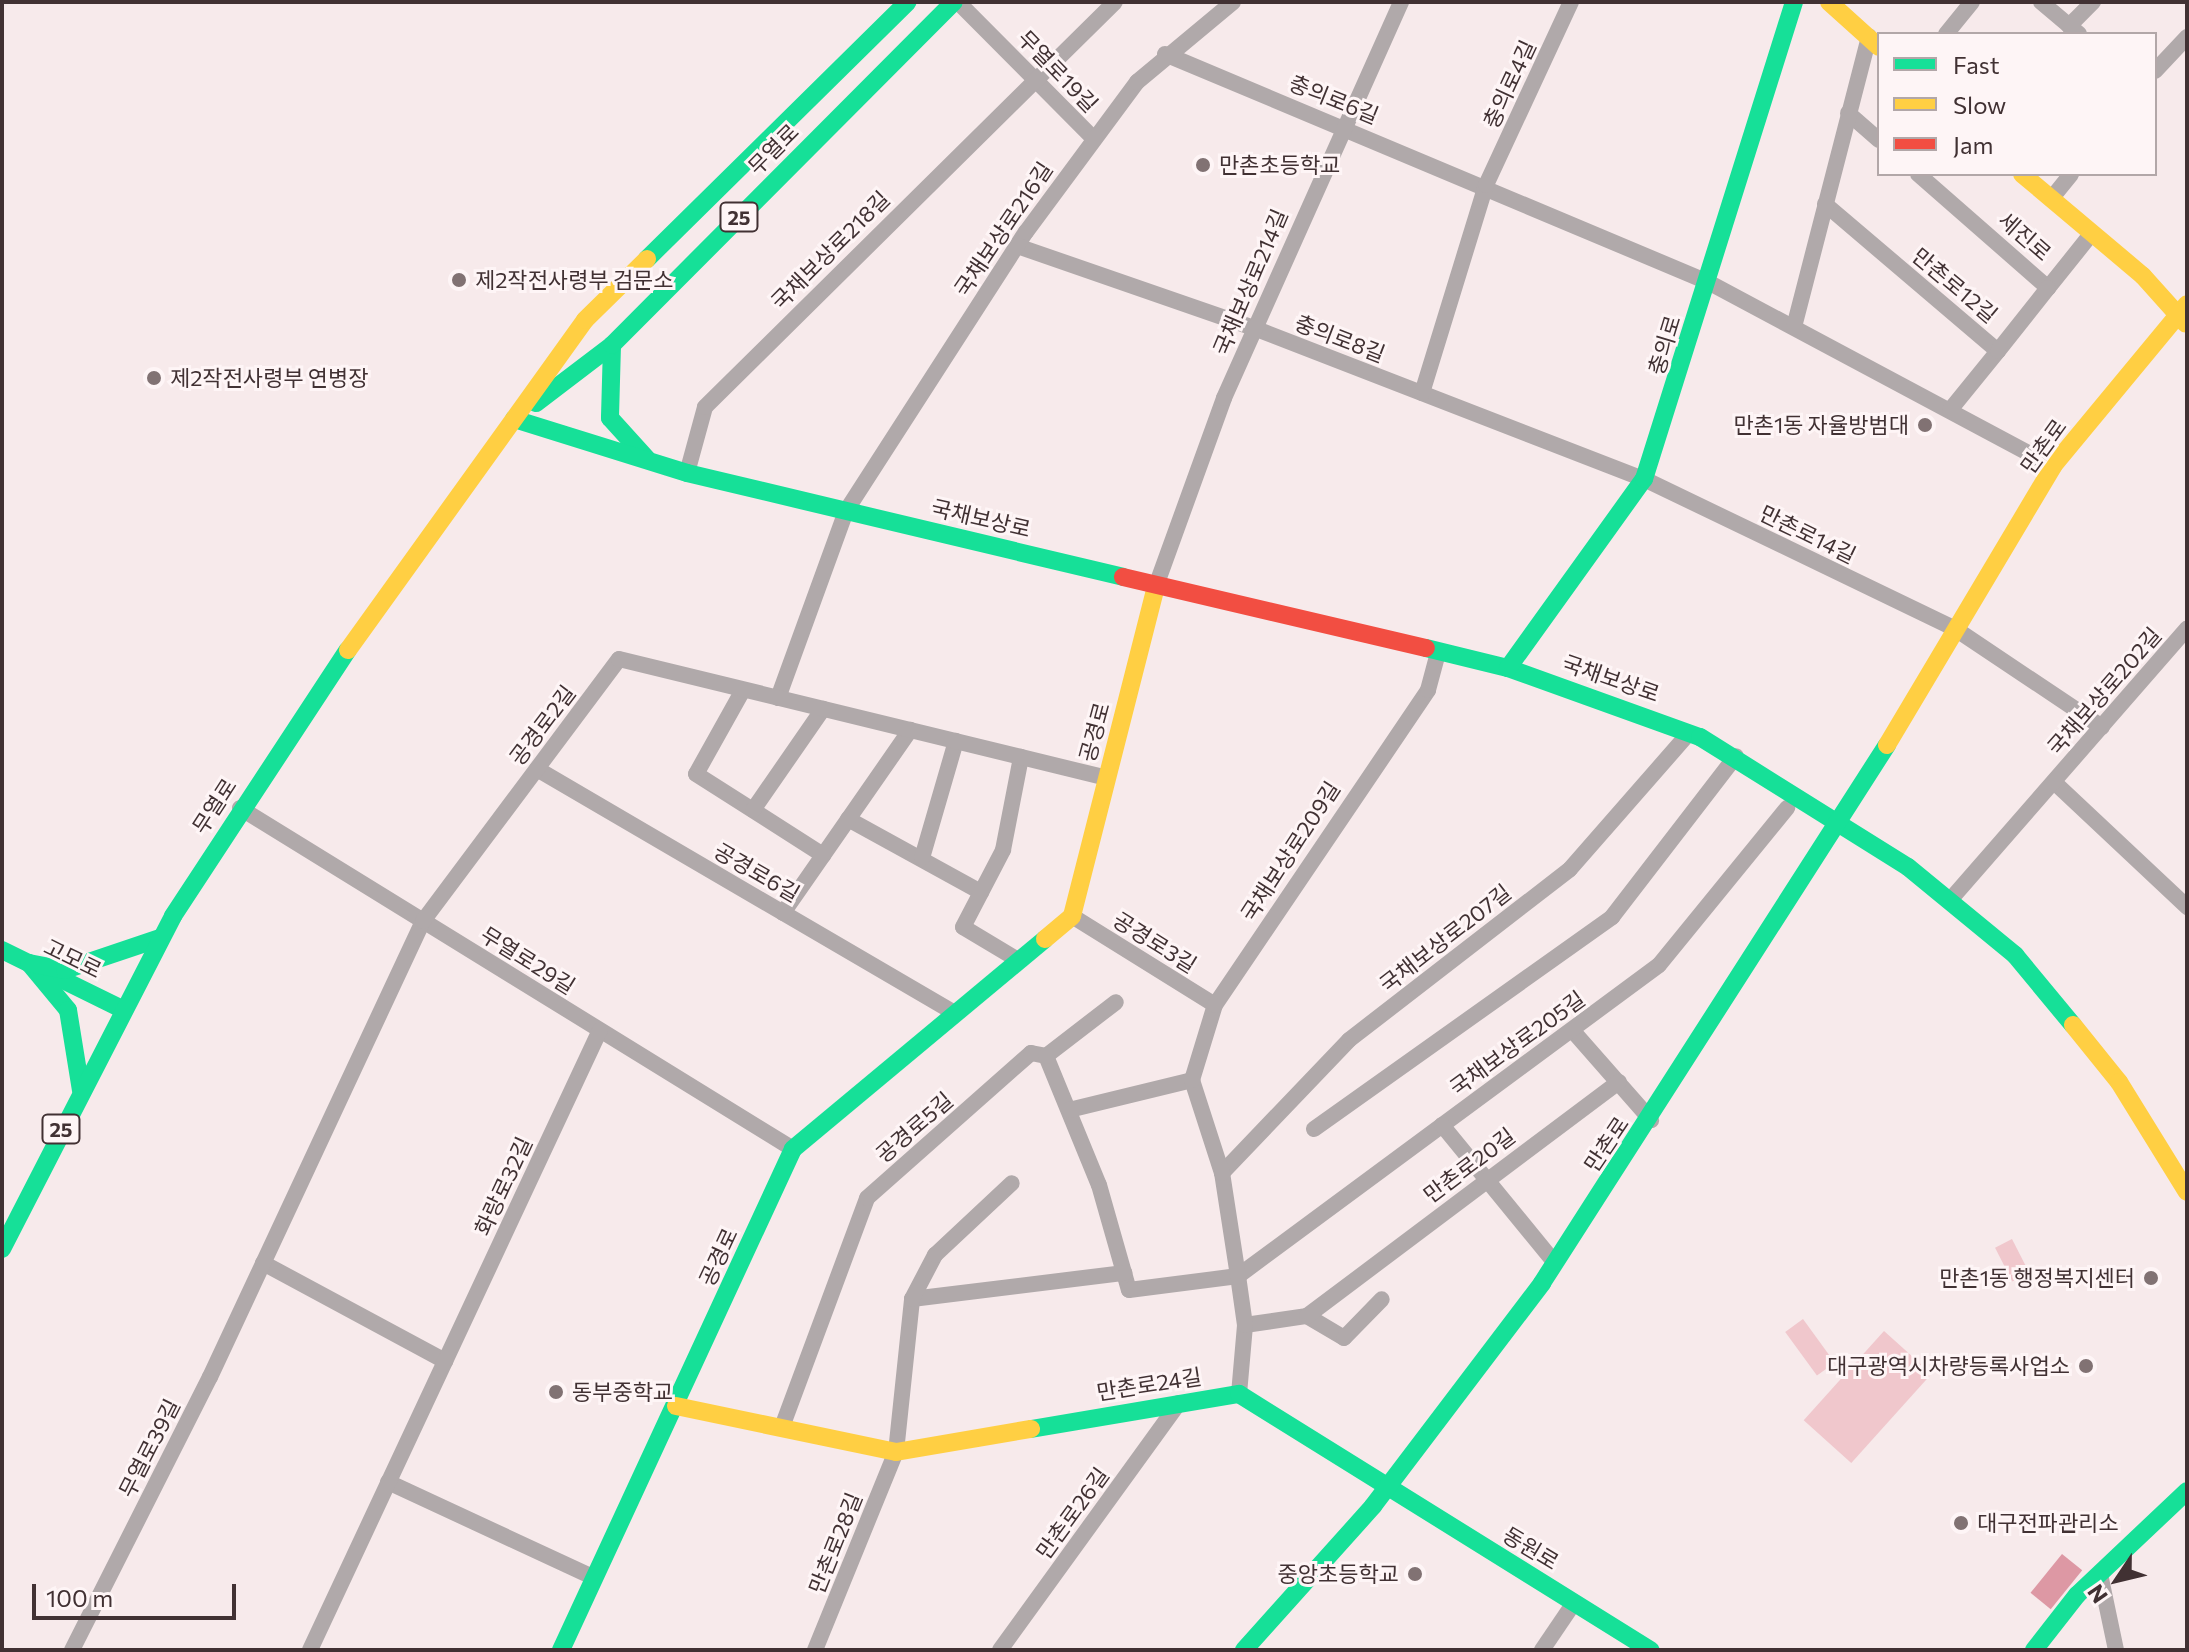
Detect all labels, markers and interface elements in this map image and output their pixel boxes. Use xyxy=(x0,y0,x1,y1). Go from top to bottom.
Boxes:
street label: 무열로19길 xyxy=(1012,25,1104,117)
legend xyxy=(1877,32,2157,176)
street label: 충의로4길 xyxy=(1477,36,1541,132)
text: Fast xyxy=(1953,50,2000,79)
street label: 충의로6길 xyxy=(1285,69,1383,129)
text: Slow xyxy=(1953,90,2006,119)
street label: 무열로 xyxy=(742,118,804,180)
text: Jam xyxy=(1953,130,1993,159)
place label: 만촌초등학교 xyxy=(1219,152,1340,178)
marker: 만촌초등학교 xyxy=(1194,156,1212,174)
street label: 국채보상로216길 xyxy=(948,157,1058,301)
street label: 국채보상로218길 xyxy=(765,185,895,315)
road number: 25 xyxy=(719,201,759,233)
street label: 국채보상로214길 xyxy=(1207,205,1293,359)
street label: 세진로 xyxy=(1993,206,2057,266)
street label: 만촌로12길 xyxy=(1907,242,2003,328)
place label: 제2작전사령부 검문소 xyxy=(475,267,674,293)
marker: 제2작전사령부 검문소 xyxy=(450,271,468,289)
street label: 충의로8길 xyxy=(1291,309,1389,367)
street label: 충의로 xyxy=(1643,312,1685,378)
place label: 제2작전사령부 연병장 xyxy=(170,365,369,391)
marker: 제2작전사령부 연병장 xyxy=(145,369,163,387)
place label: 만촌1동 자율방범대 xyxy=(1733,412,1909,438)
street label: 만촌로 xyxy=(2014,414,2072,478)
marker: 만촌1동 자율방범대 xyxy=(1916,416,1934,434)
street label: 국채보상로 xyxy=(929,494,1033,542)
street label: 만촌로14길 xyxy=(1756,499,1860,569)
street label: 국채보상로202길 xyxy=(2042,622,2166,760)
street label: 국채보상로 xyxy=(1559,649,1663,707)
street label: 공경로2길 xyxy=(503,680,581,770)
street label: 공경로 xyxy=(1073,699,1115,765)
street label: 무열로 xyxy=(186,773,242,839)
street label: 국채보상로209길 xyxy=(1235,776,1345,926)
street label: 공경로6길 xyxy=(710,837,804,907)
street label: 국채보상로207길 xyxy=(1374,879,1516,997)
street label: 공경로3길 xyxy=(1108,906,1202,978)
street label: 무열로29길 xyxy=(476,921,580,999)
street label: 고모로 xyxy=(40,933,106,983)
street label: 국채보상로205길 xyxy=(1444,985,1590,1101)
street label: 공경로5길 xyxy=(870,1086,958,1168)
street label: 만촌로 xyxy=(1578,1111,1634,1177)
road number: 25 xyxy=(41,1113,81,1145)
street label: 만촌로20길 xyxy=(1418,1122,1520,1208)
street label: 화랑로32길 xyxy=(469,1133,537,1239)
street label: 공경로 xyxy=(693,1224,743,1290)
place label: 만촌1동 행정복지센터 xyxy=(1939,1265,2135,1291)
marker: 만촌1동 행정복지센터 xyxy=(2142,1269,2160,1287)
place label: 대구광역시차량등록사업소 xyxy=(1827,1353,2070,1379)
marker: 대구광역시차량등록사업소 xyxy=(2077,1357,2095,1375)
street label: 만촌로24길 xyxy=(1095,1363,1203,1405)
place label: 동부중학교 xyxy=(572,1379,673,1405)
marker: 동부중학교 xyxy=(547,1383,565,1401)
street label: 무열로39길 xyxy=(113,1394,185,1502)
street label: 만촌로26길 xyxy=(1030,1462,1114,1564)
street label: 만촌로28길 xyxy=(803,1489,867,1597)
place label: 대구전파관리소 xyxy=(1977,1510,2119,1536)
marker: 대구전파관리소 xyxy=(1952,1514,1970,1532)
street label: 동원로 xyxy=(1498,1521,1564,1575)
north arrow xyxy=(2077,1540,2157,1620)
place label: 중앙초등학교 xyxy=(1278,1561,1399,1587)
marker: 중앙초등학교 xyxy=(1406,1565,1424,1583)
scale bar xyxy=(36,1568,240,1618)
text: N xyxy=(2081,1580,2113,1609)
text: 100 m xyxy=(46,1583,113,1612)

